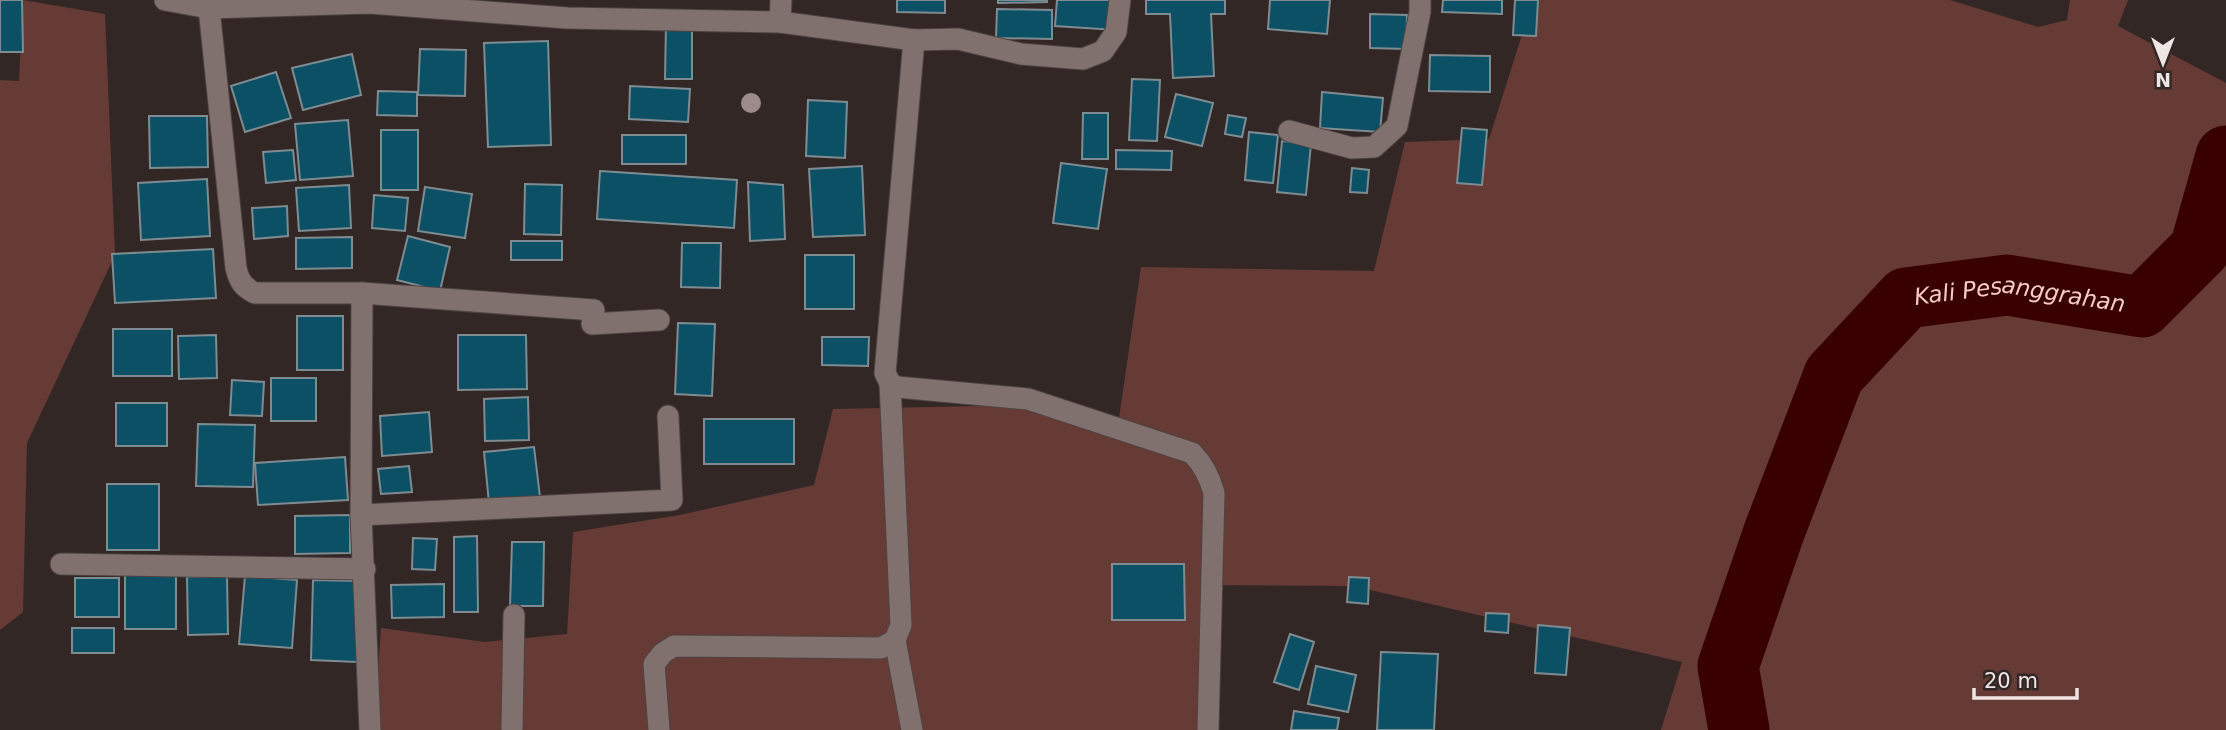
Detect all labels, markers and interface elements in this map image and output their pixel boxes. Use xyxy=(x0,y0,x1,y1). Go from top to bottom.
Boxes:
north arrow xyxy=(2128,28,2198,98)
text: N xyxy=(2155,69,2171,91)
water label: Kali Pesanggrahan xyxy=(1913,271,2127,317)
scale bar xyxy=(1974,656,2077,700)
text: 20 m xyxy=(1984,669,2038,693)

